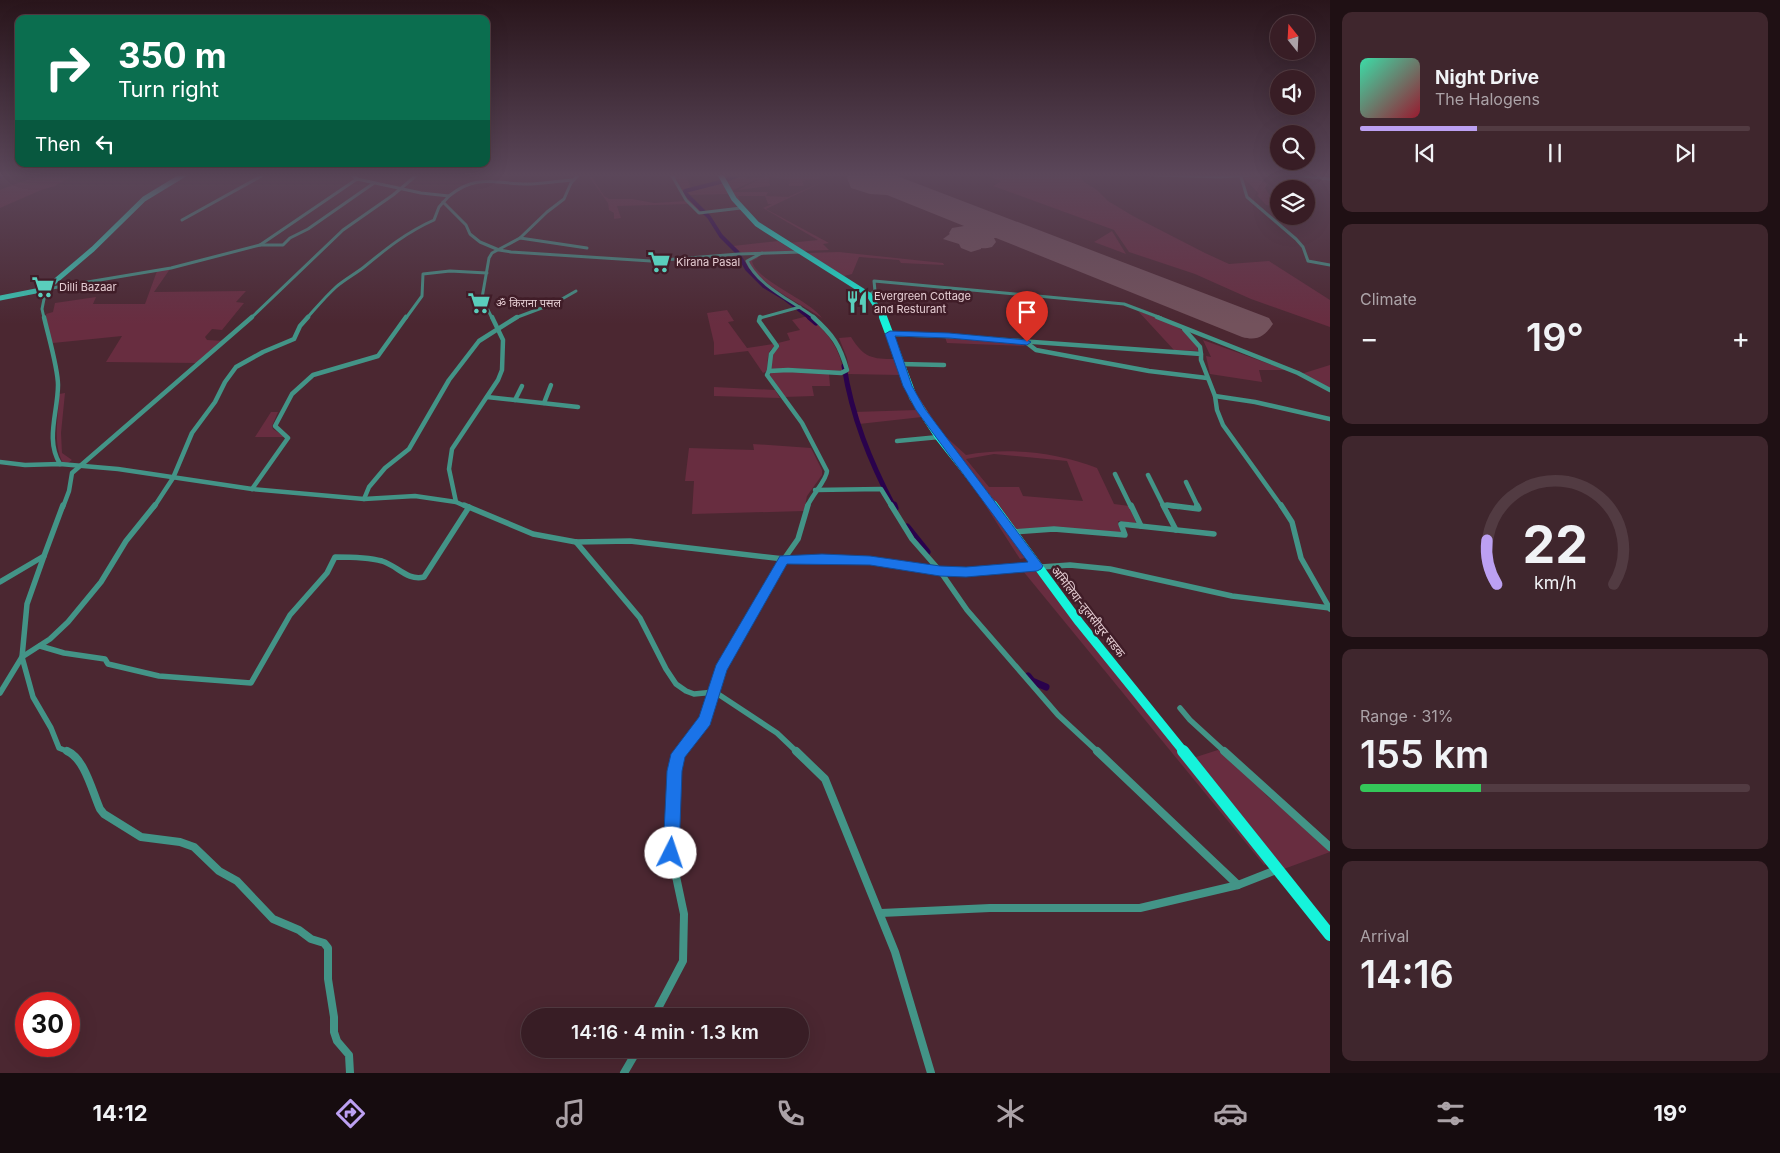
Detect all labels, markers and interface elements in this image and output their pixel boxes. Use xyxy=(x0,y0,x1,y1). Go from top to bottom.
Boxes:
north arrow xyxy=(1270,15,1315,60)
map controls xyxy=(1270,15,1315,225)
text: 350 m xyxy=(118,34,227,76)
icon: right xyxy=(35,35,100,100)
text: Night Drive xyxy=(1435,66,1539,89)
button: sound xyxy=(1270,70,1315,115)
text: Turn right xyxy=(118,76,219,102)
text: The Halogens xyxy=(1435,89,1540,109)
button: search xyxy=(1270,125,1315,170)
icon: left xyxy=(91,130,119,158)
text: Then xyxy=(35,133,81,156)
icon: previous xyxy=(1411,139,1439,167)
icon: pause xyxy=(1541,139,1569,167)
icon: next xyxy=(1671,139,1699,167)
button: layers xyxy=(1270,180,1315,225)
supermarket icon: Kirana Pasal xyxy=(646,249,672,275)
place label: Kirana Pasal xyxy=(676,255,740,269)
supermarket icon: Dilli Bazaar xyxy=(30,274,56,300)
place label: Dilli Bazaar xyxy=(59,280,117,294)
restaurant icon: Evergreen Cottage and Resturant xyxy=(844,289,870,315)
place label: Evergreen Cottage and Resturant xyxy=(874,289,971,316)
text: Climate xyxy=(1360,289,1417,309)
supermarket icon: ॐ किराना पसल xyxy=(466,290,492,316)
pin xyxy=(1006,291,1048,342)
place label: ॐ किराना पसल xyxy=(496,296,562,310)
icon: arrive xyxy=(1013,298,1041,326)
text: 19° xyxy=(1526,314,1584,360)
text: − xyxy=(1360,321,1379,355)
text: + xyxy=(1731,321,1750,355)
text: 22 xyxy=(1522,513,1588,576)
street label: अमिलिया-तुलसीपुर सडक xyxy=(1047,563,1129,661)
text: km/h xyxy=(1534,572,1576,593)
text: Range · 31% xyxy=(1360,706,1454,726)
text: 155 km xyxy=(1360,731,1489,777)
position arrow xyxy=(644,826,696,878)
text: Arrival xyxy=(1360,926,1409,946)
text: 14:16 xyxy=(1360,951,1454,997)
speed limit sign: 30 xyxy=(15,992,80,1057)
text: 14:16 · 4 min · 1.3 km xyxy=(571,1021,759,1044)
icon: directions xyxy=(333,1096,368,1131)
icon: music xyxy=(553,1096,588,1131)
icon: phone xyxy=(773,1096,808,1131)
icon: climate xyxy=(993,1096,1028,1131)
icon: car xyxy=(1213,1096,1248,1131)
icon: filters xyxy=(1433,1096,1468,1131)
text: 14:12 xyxy=(93,1100,148,1126)
text: 19° xyxy=(1654,1100,1687,1126)

